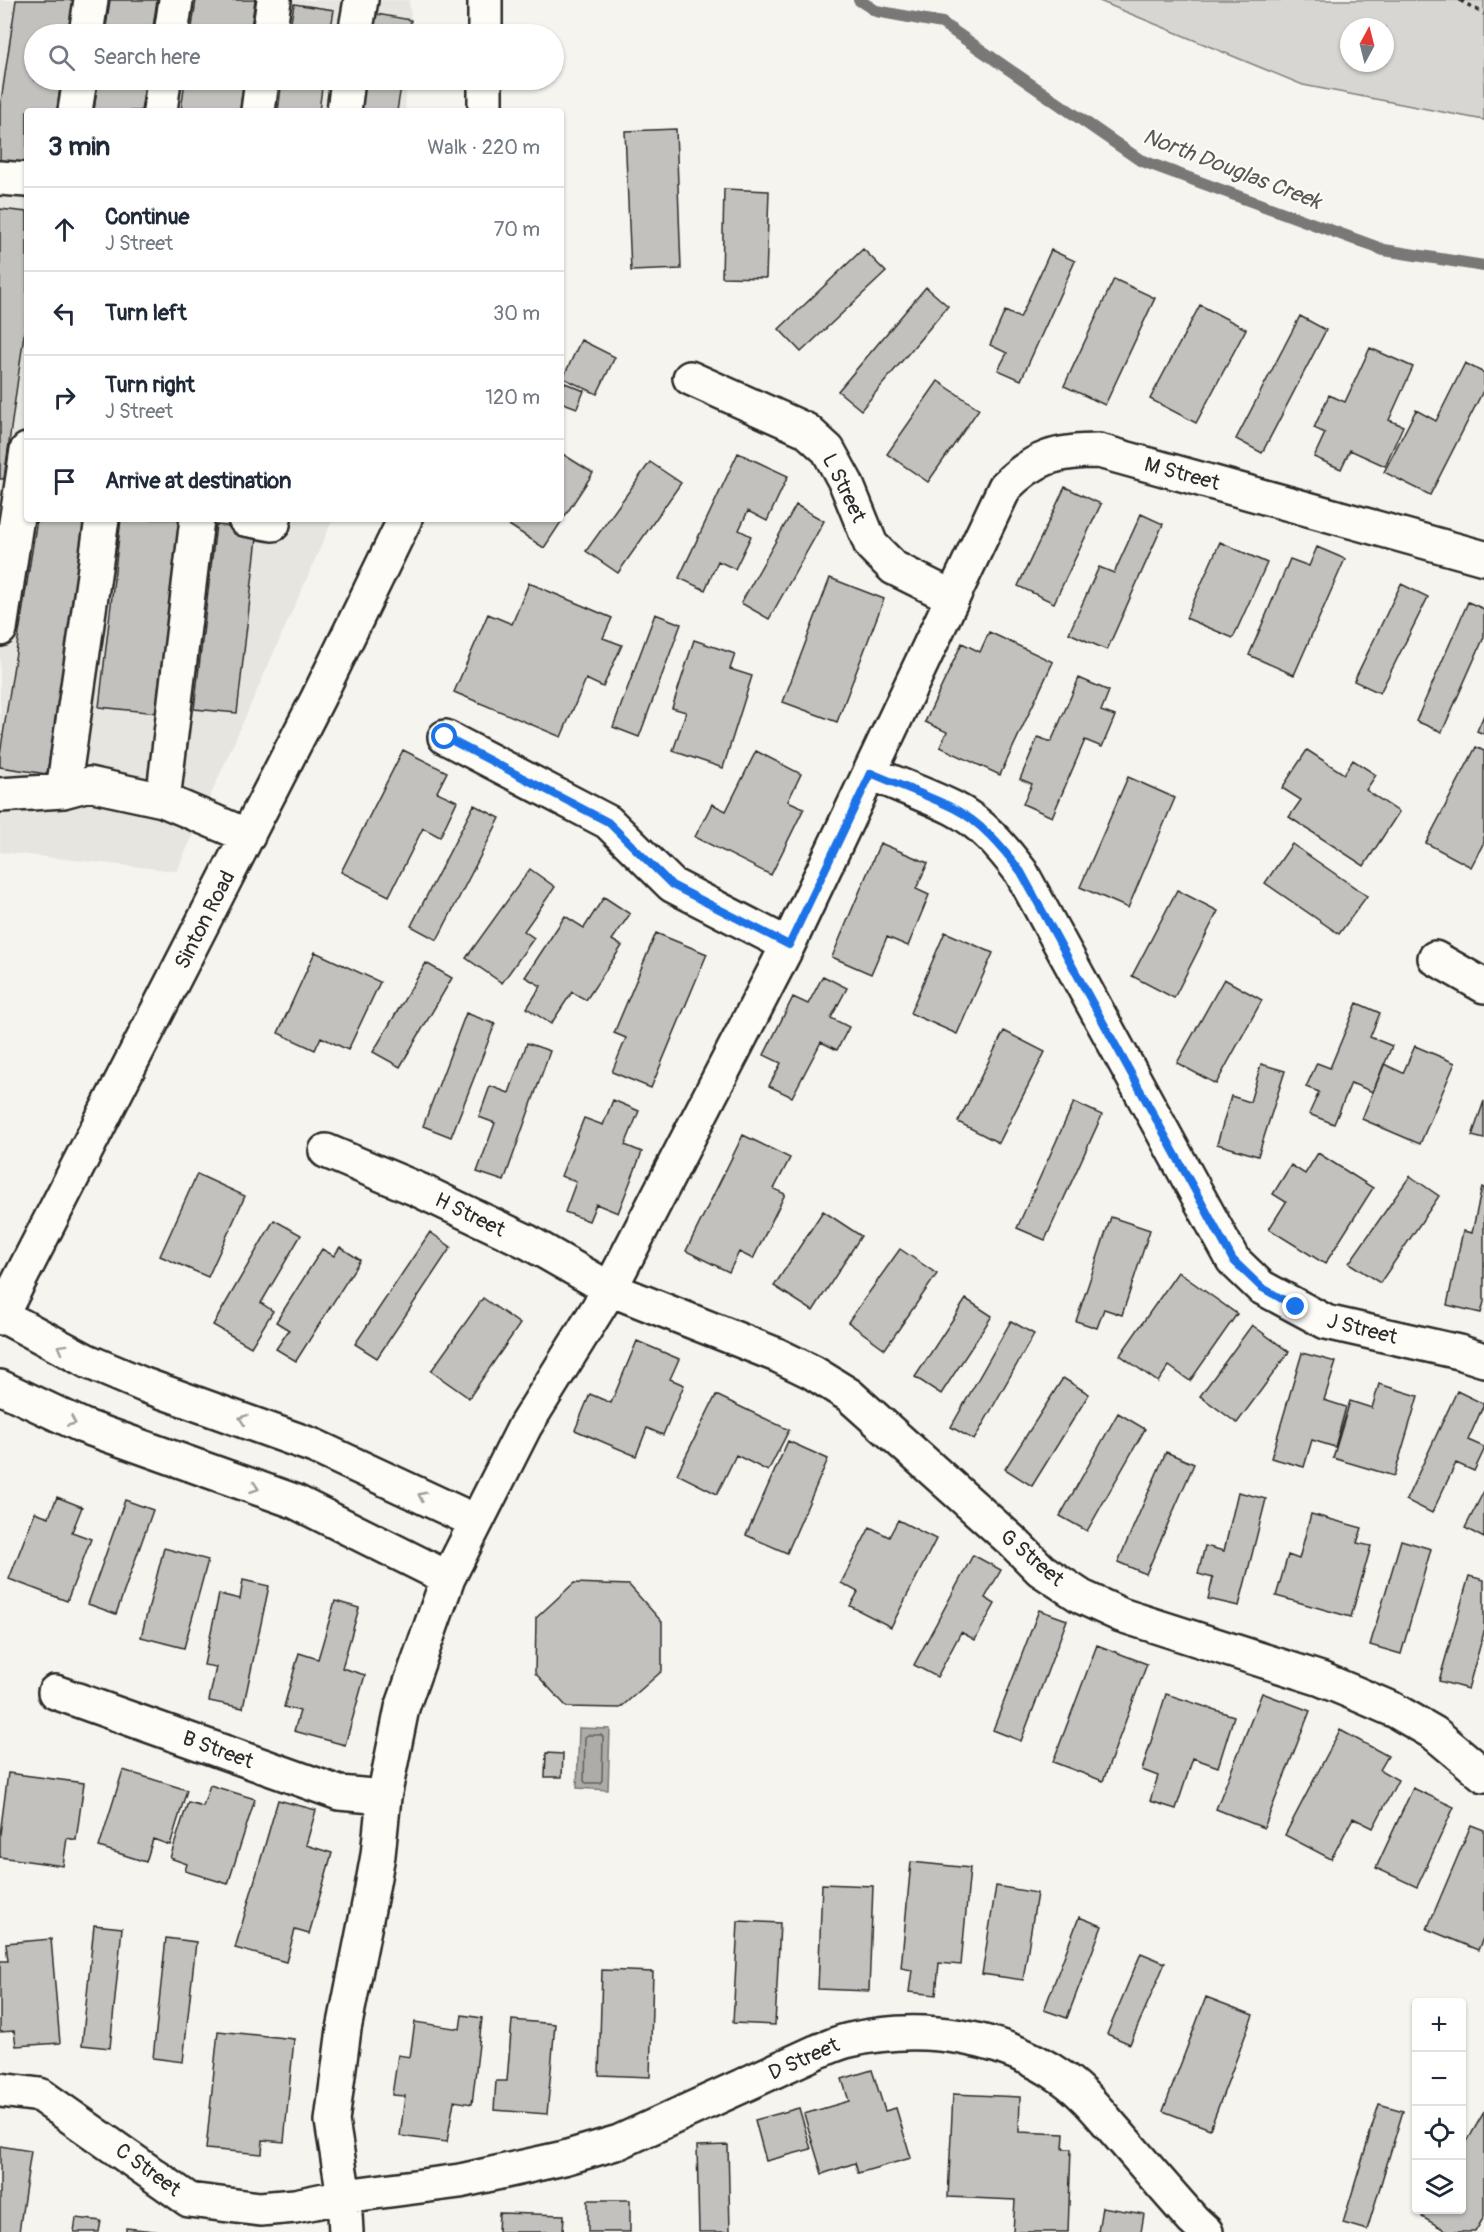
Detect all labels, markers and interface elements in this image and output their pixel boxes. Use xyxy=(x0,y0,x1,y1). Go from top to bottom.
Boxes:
north arrow xyxy=(1340,18,1394,72)
search box xyxy=(24,24,564,90)
icon: search xyxy=(45,41,78,74)
text: Search here xyxy=(93,43,200,71)
water label: North Douglas Creek xyxy=(1139,122,1327,216)
text: 3 min xyxy=(48,131,110,163)
text: Walk · 220 m xyxy=(427,135,540,160)
text: Continue xyxy=(105,203,189,231)
icon: ahead xyxy=(48,213,81,246)
text: 70 m xyxy=(494,217,540,242)
text: J Street xyxy=(105,231,173,256)
icon: left xyxy=(48,297,81,330)
text: Turn left xyxy=(105,299,187,327)
text: 30 m xyxy=(493,301,540,326)
text: Turn right xyxy=(105,371,195,399)
icon: right xyxy=(48,381,81,414)
text: 120 m xyxy=(485,385,540,410)
text: J Street xyxy=(105,399,173,424)
street label: L Street xyxy=(816,449,872,527)
street label: M Street xyxy=(1141,451,1223,497)
icon: arrive xyxy=(48,465,81,498)
text: Arrive at destination xyxy=(105,467,291,495)
route start xyxy=(431,723,457,749)
street label: Sinton Road xyxy=(169,866,241,974)
street label: H Street xyxy=(430,1186,510,1244)
route end xyxy=(1282,1293,1308,1319)
street label: J Street xyxy=(1324,1307,1401,1351)
one-way arrow xyxy=(58,1344,68,1355)
one-way arrow xyxy=(65,1414,76,1426)
one-way arrow xyxy=(238,1414,249,1427)
one-way arrow xyxy=(249,1480,260,1493)
one-way arrow xyxy=(418,1492,429,1504)
street label: G Street xyxy=(994,1523,1070,1593)
street label: B Street xyxy=(179,1725,258,1775)
map controls xyxy=(1412,1998,1466,2214)
button: + xyxy=(1412,1998,1466,2052)
street label: D Street xyxy=(764,2031,844,2087)
button: − xyxy=(1412,2052,1466,2106)
button: locate xyxy=(1412,2106,1466,2160)
street label: C Street xyxy=(110,2137,186,2203)
button: layers xyxy=(1412,2160,1466,2214)

